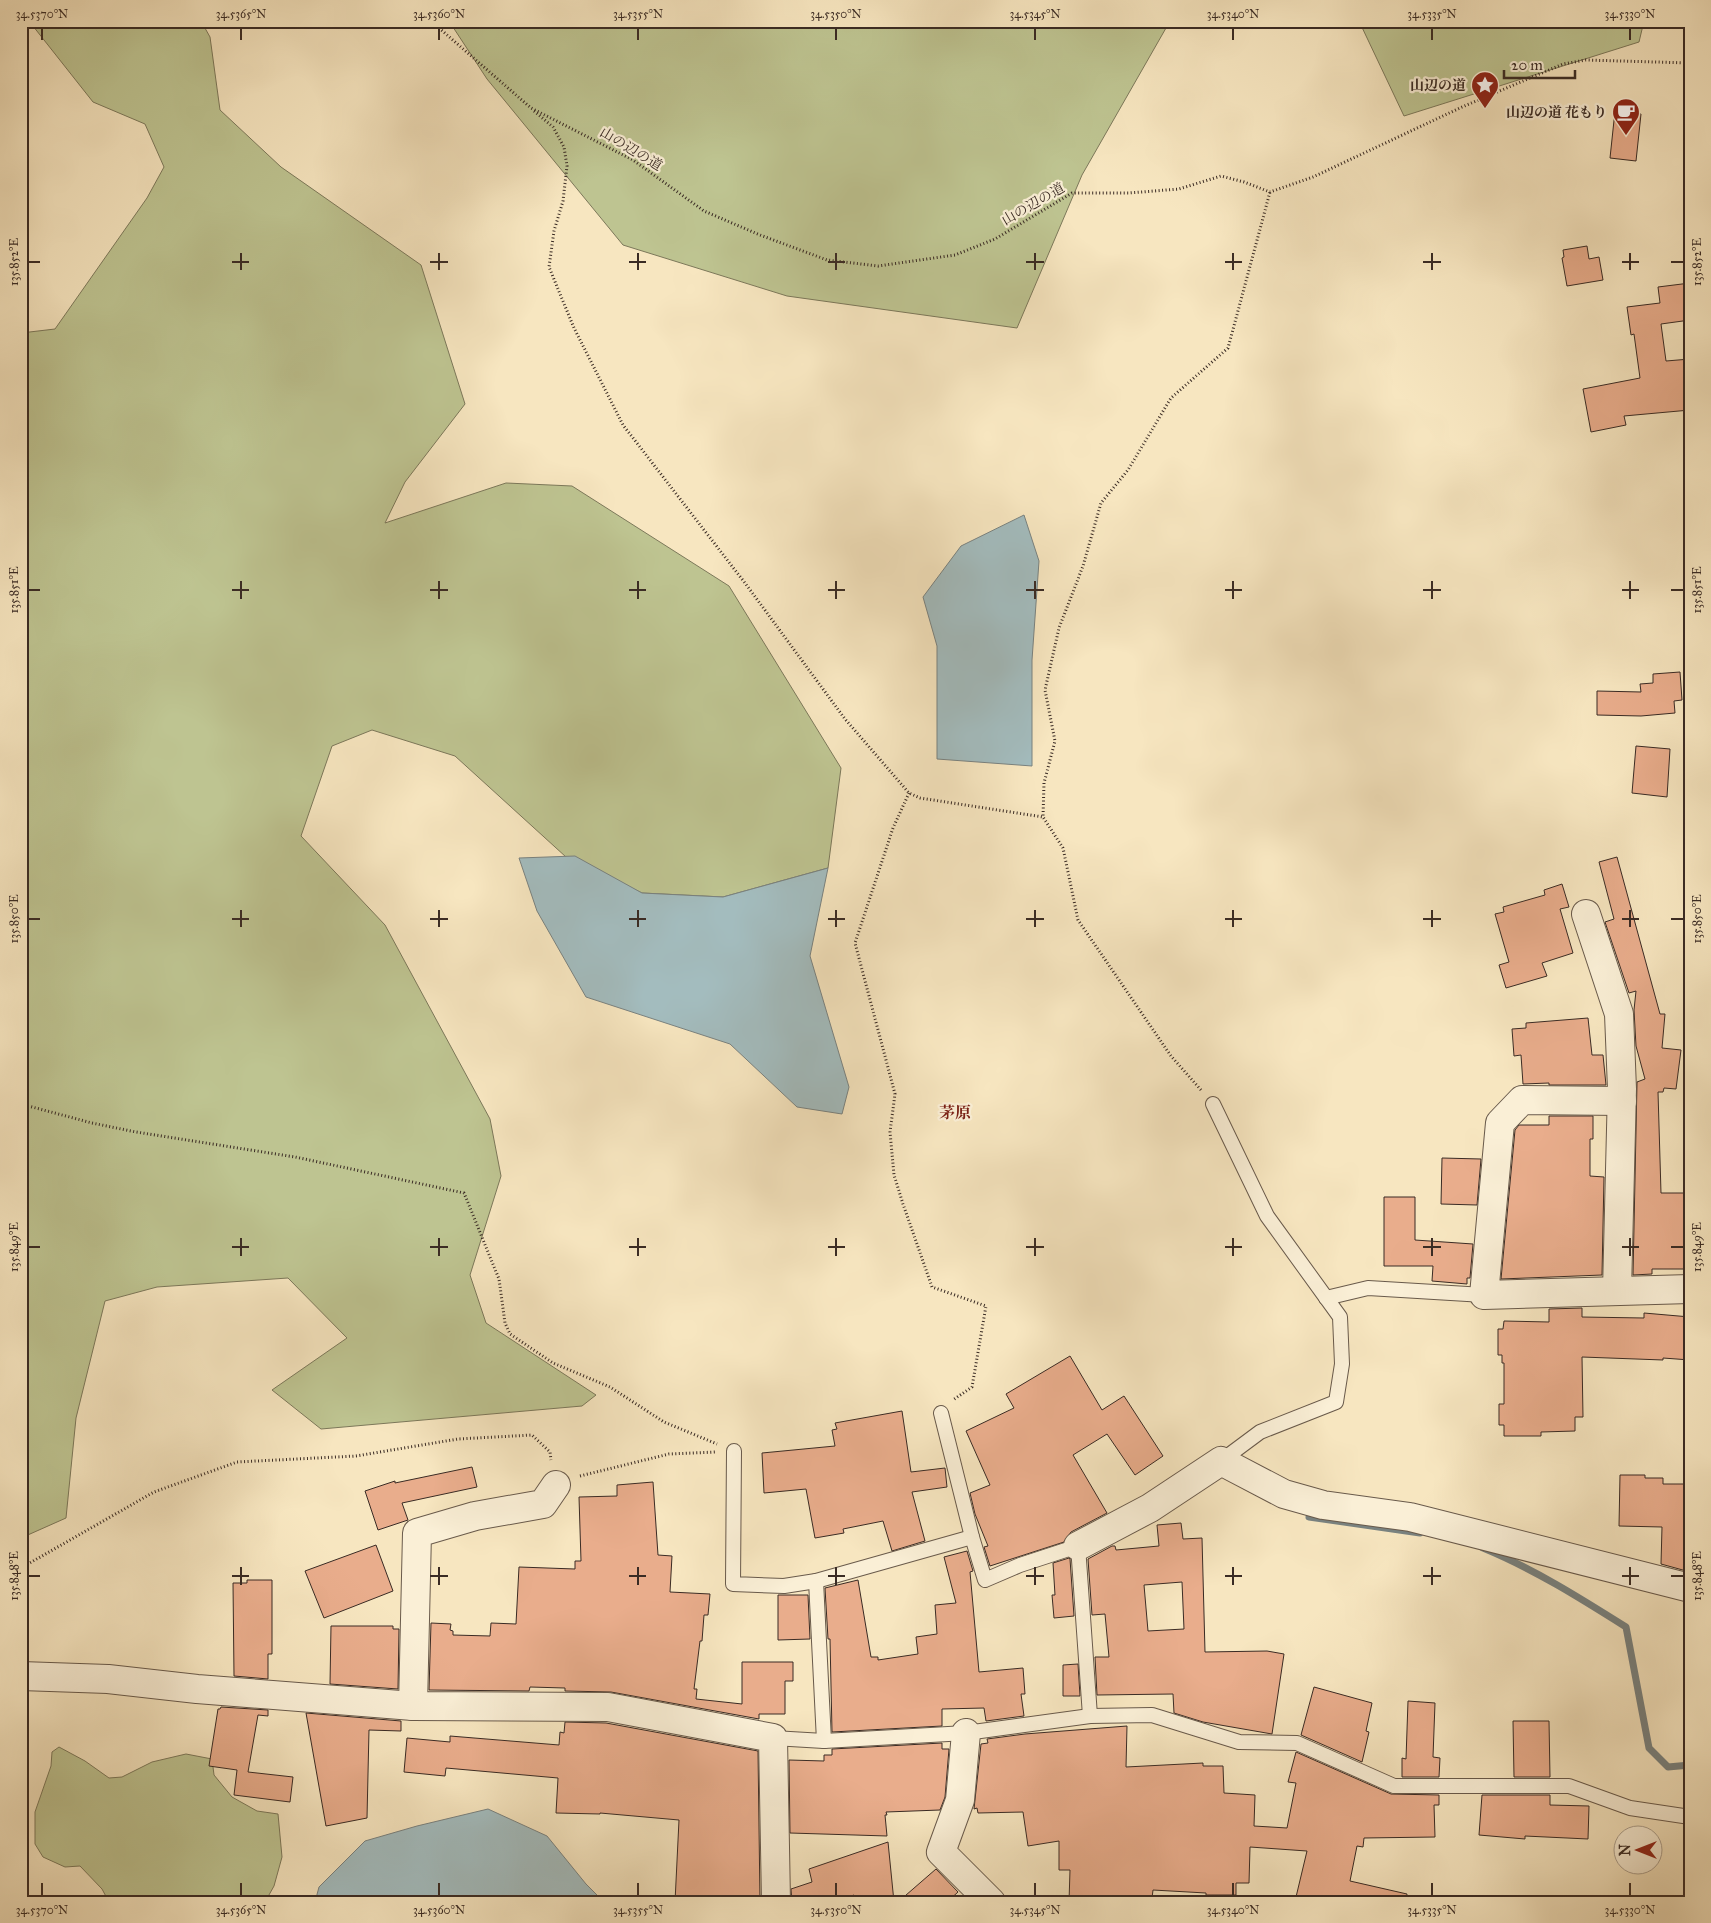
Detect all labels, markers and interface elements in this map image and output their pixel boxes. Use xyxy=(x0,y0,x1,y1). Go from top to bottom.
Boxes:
text: 34.5370°N xyxy=(16,7,68,21)
text: 34.5365°N xyxy=(216,7,266,21)
text: 34.5360°N xyxy=(413,7,465,21)
text: 34.5355°N xyxy=(613,7,663,21)
text: 34.5350°N xyxy=(810,7,862,21)
text: 34.5345°N xyxy=(1009,7,1061,21)
text: 34.5340°N xyxy=(1207,7,1259,21)
text: 34.5335°N xyxy=(1407,7,1457,21)
text: 34.5330°N xyxy=(1605,7,1655,21)
scale bar xyxy=(1504,48,1575,80)
text: 20 m xyxy=(1511,56,1543,74)
place icon: 山辺の道 xyxy=(1470,70,1500,109)
place label: 山辺の道 xyxy=(1410,77,1466,94)
cafe icon: 山辺の道 花もり xyxy=(1611,97,1641,136)
place label: 山辺の道 花もり xyxy=(1506,104,1607,121)
street label: 山の辺の道 xyxy=(597,124,665,174)
street label: 山の辺の道 xyxy=(998,179,1068,229)
text: 135.852°E xyxy=(7,238,21,286)
text: 135.852°E xyxy=(1690,238,1704,286)
text: 135.851°E xyxy=(7,566,21,613)
text: 135.851°E xyxy=(1690,566,1704,613)
text: 135.850°E xyxy=(7,894,21,944)
text: 135.850°E xyxy=(1690,894,1704,944)
district label: 茅原 xyxy=(939,1103,971,1122)
text: 135.849°E xyxy=(7,1222,21,1272)
text: 135.849°E xyxy=(1690,1222,1704,1272)
text: 135.848°E xyxy=(7,1551,21,1601)
text: 135.848°E xyxy=(1690,1551,1704,1601)
north arrow xyxy=(1614,1826,1664,1876)
text: N xyxy=(1617,1844,1634,1856)
text: 34.5370°N xyxy=(16,1903,68,1917)
text: 34.5365°N xyxy=(216,1903,266,1917)
text: 34.5360°N xyxy=(413,1903,465,1917)
text: 34.5355°N xyxy=(613,1903,663,1917)
text: 34.5350°N xyxy=(810,1903,862,1917)
text: 34.5345°N xyxy=(1009,1903,1061,1917)
text: 34.5340°N xyxy=(1207,1903,1259,1917)
text: 34.5335°N xyxy=(1407,1903,1457,1917)
text: 34.5330°N xyxy=(1605,1903,1655,1917)

